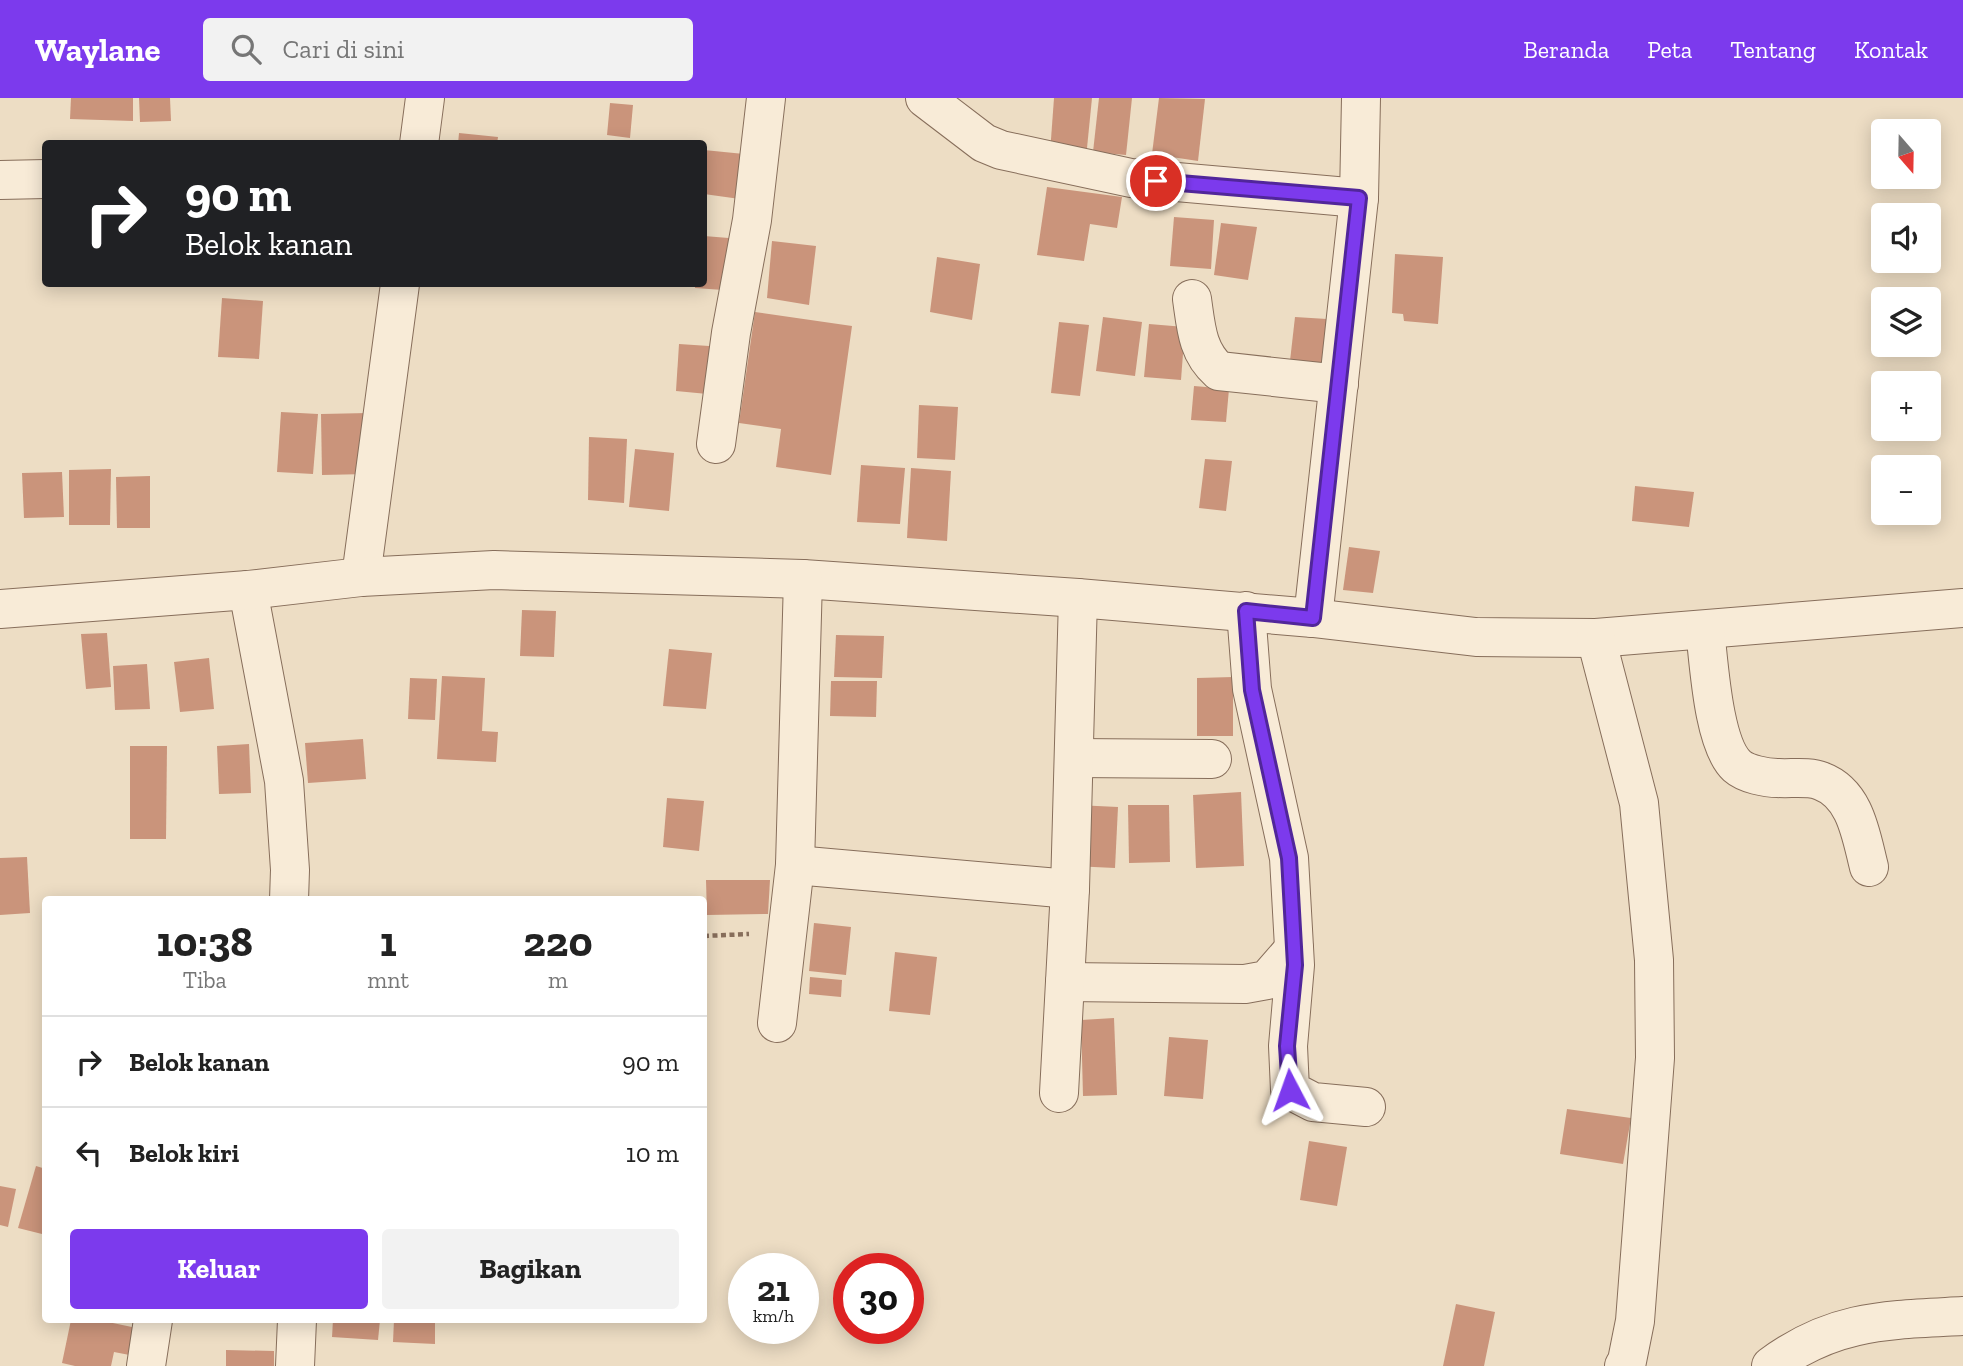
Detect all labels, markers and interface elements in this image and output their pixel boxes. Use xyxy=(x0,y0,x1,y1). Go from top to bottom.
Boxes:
search box xyxy=(203,18,693,81)
text: Waylane xyxy=(35,30,161,69)
icon: search xyxy=(227,30,265,68)
text: Cari di sini xyxy=(283,33,404,65)
text: Beranda xyxy=(1523,35,1609,64)
text: Peta xyxy=(1647,35,1692,64)
text: Tentang xyxy=(1730,35,1816,64)
text: Kontak xyxy=(1854,35,1928,64)
north arrow xyxy=(1871,119,1941,189)
map controls xyxy=(1871,119,1941,525)
pin xyxy=(1126,151,1186,211)
icon: arrive xyxy=(1137,162,1175,200)
text: 90 m xyxy=(185,165,292,224)
icon: right xyxy=(70,168,161,259)
button: sound xyxy=(1871,203,1941,273)
text: Belok kanan xyxy=(185,225,352,263)
button: layers xyxy=(1871,287,1941,357)
button: + xyxy=(1871,371,1941,441)
button: − xyxy=(1871,455,1941,525)
text: 10:38 xyxy=(156,916,253,967)
text: 1 xyxy=(380,916,397,967)
text: 220 xyxy=(523,916,593,967)
text: Tiba xyxy=(183,966,227,994)
text: mnt xyxy=(367,966,409,994)
text: m xyxy=(548,966,568,994)
icon: right xyxy=(70,1043,108,1081)
text: Belok kanan xyxy=(129,1046,270,1078)
text: 90 m xyxy=(622,1046,679,1078)
position arrow xyxy=(1253,1053,1327,1127)
icon: left xyxy=(70,1134,108,1172)
text: Belok kiri xyxy=(129,1137,239,1169)
text: 10 m xyxy=(626,1137,679,1169)
button: Keluar xyxy=(70,1229,368,1309)
button: Bagikan xyxy=(382,1229,679,1309)
speed limit sign: 30 xyxy=(833,1253,924,1344)
text: 21 xyxy=(757,1268,790,1310)
text: km/h xyxy=(753,1305,794,1327)

